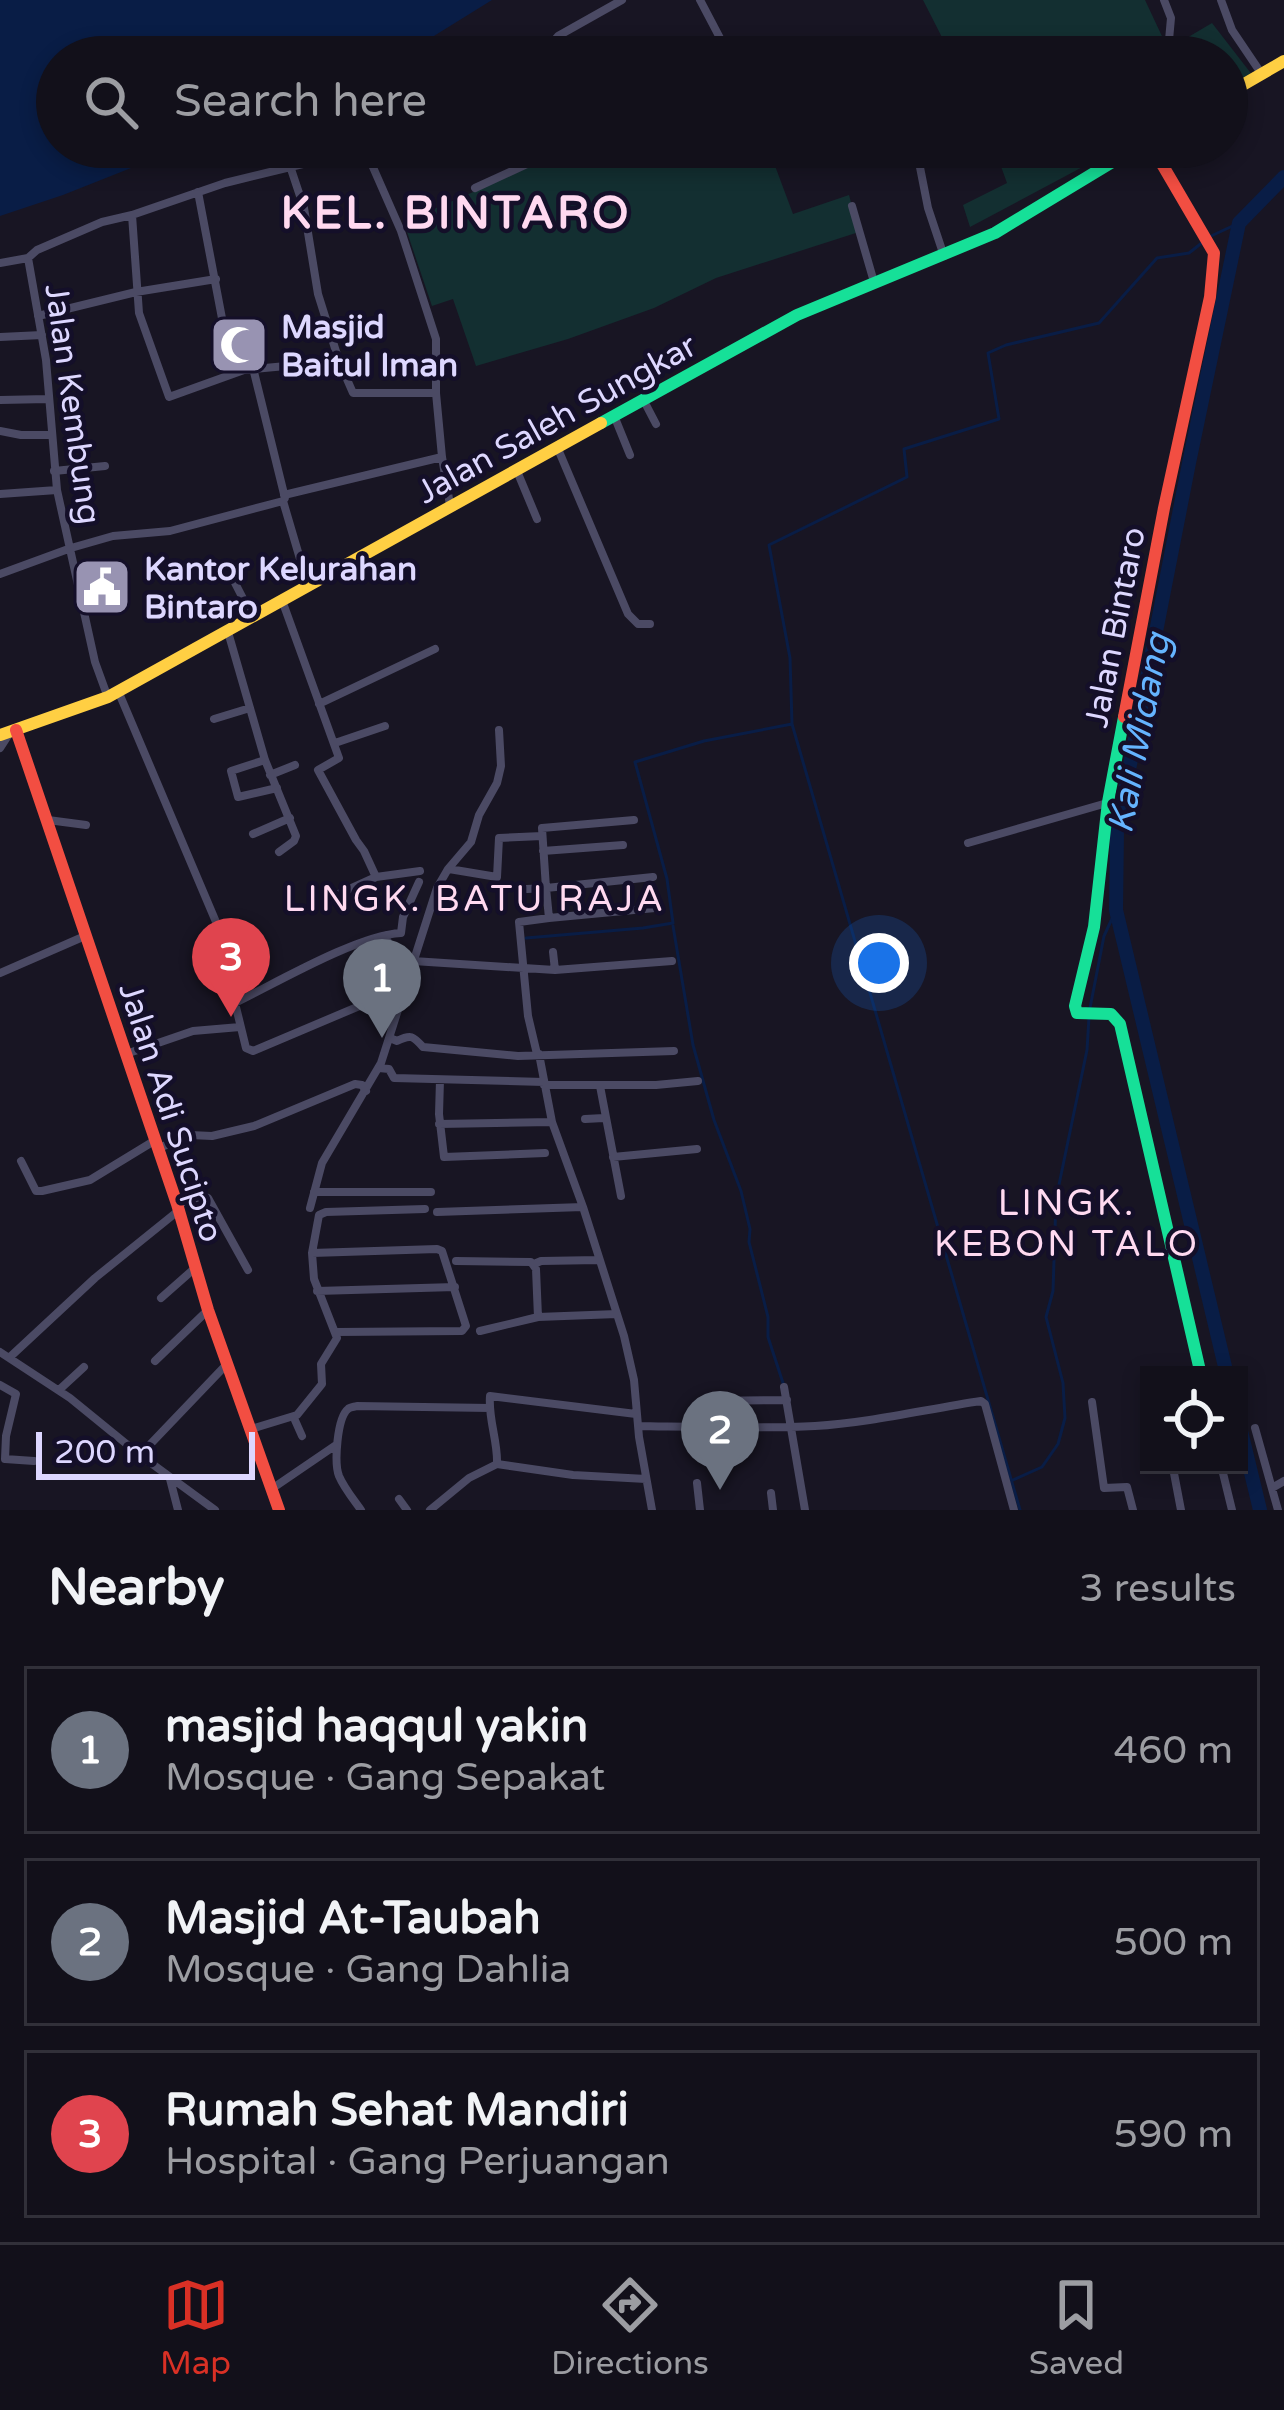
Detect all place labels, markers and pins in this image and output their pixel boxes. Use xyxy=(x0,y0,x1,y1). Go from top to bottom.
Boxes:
place label: Masjid Baitul Iman xyxy=(281,308,458,385)
mosque icon: Masjid Baitul Iman xyxy=(208,314,270,376)
place label: Kantor Kelurahan Bintaro xyxy=(144,550,417,627)
public building icon: Kantor Kelurahan Bintaro xyxy=(71,556,133,618)
pin: 3 xyxy=(192,918,270,1017)
pin: 1 xyxy=(343,939,421,1038)
pin: 2 xyxy=(681,1391,759,1490)

